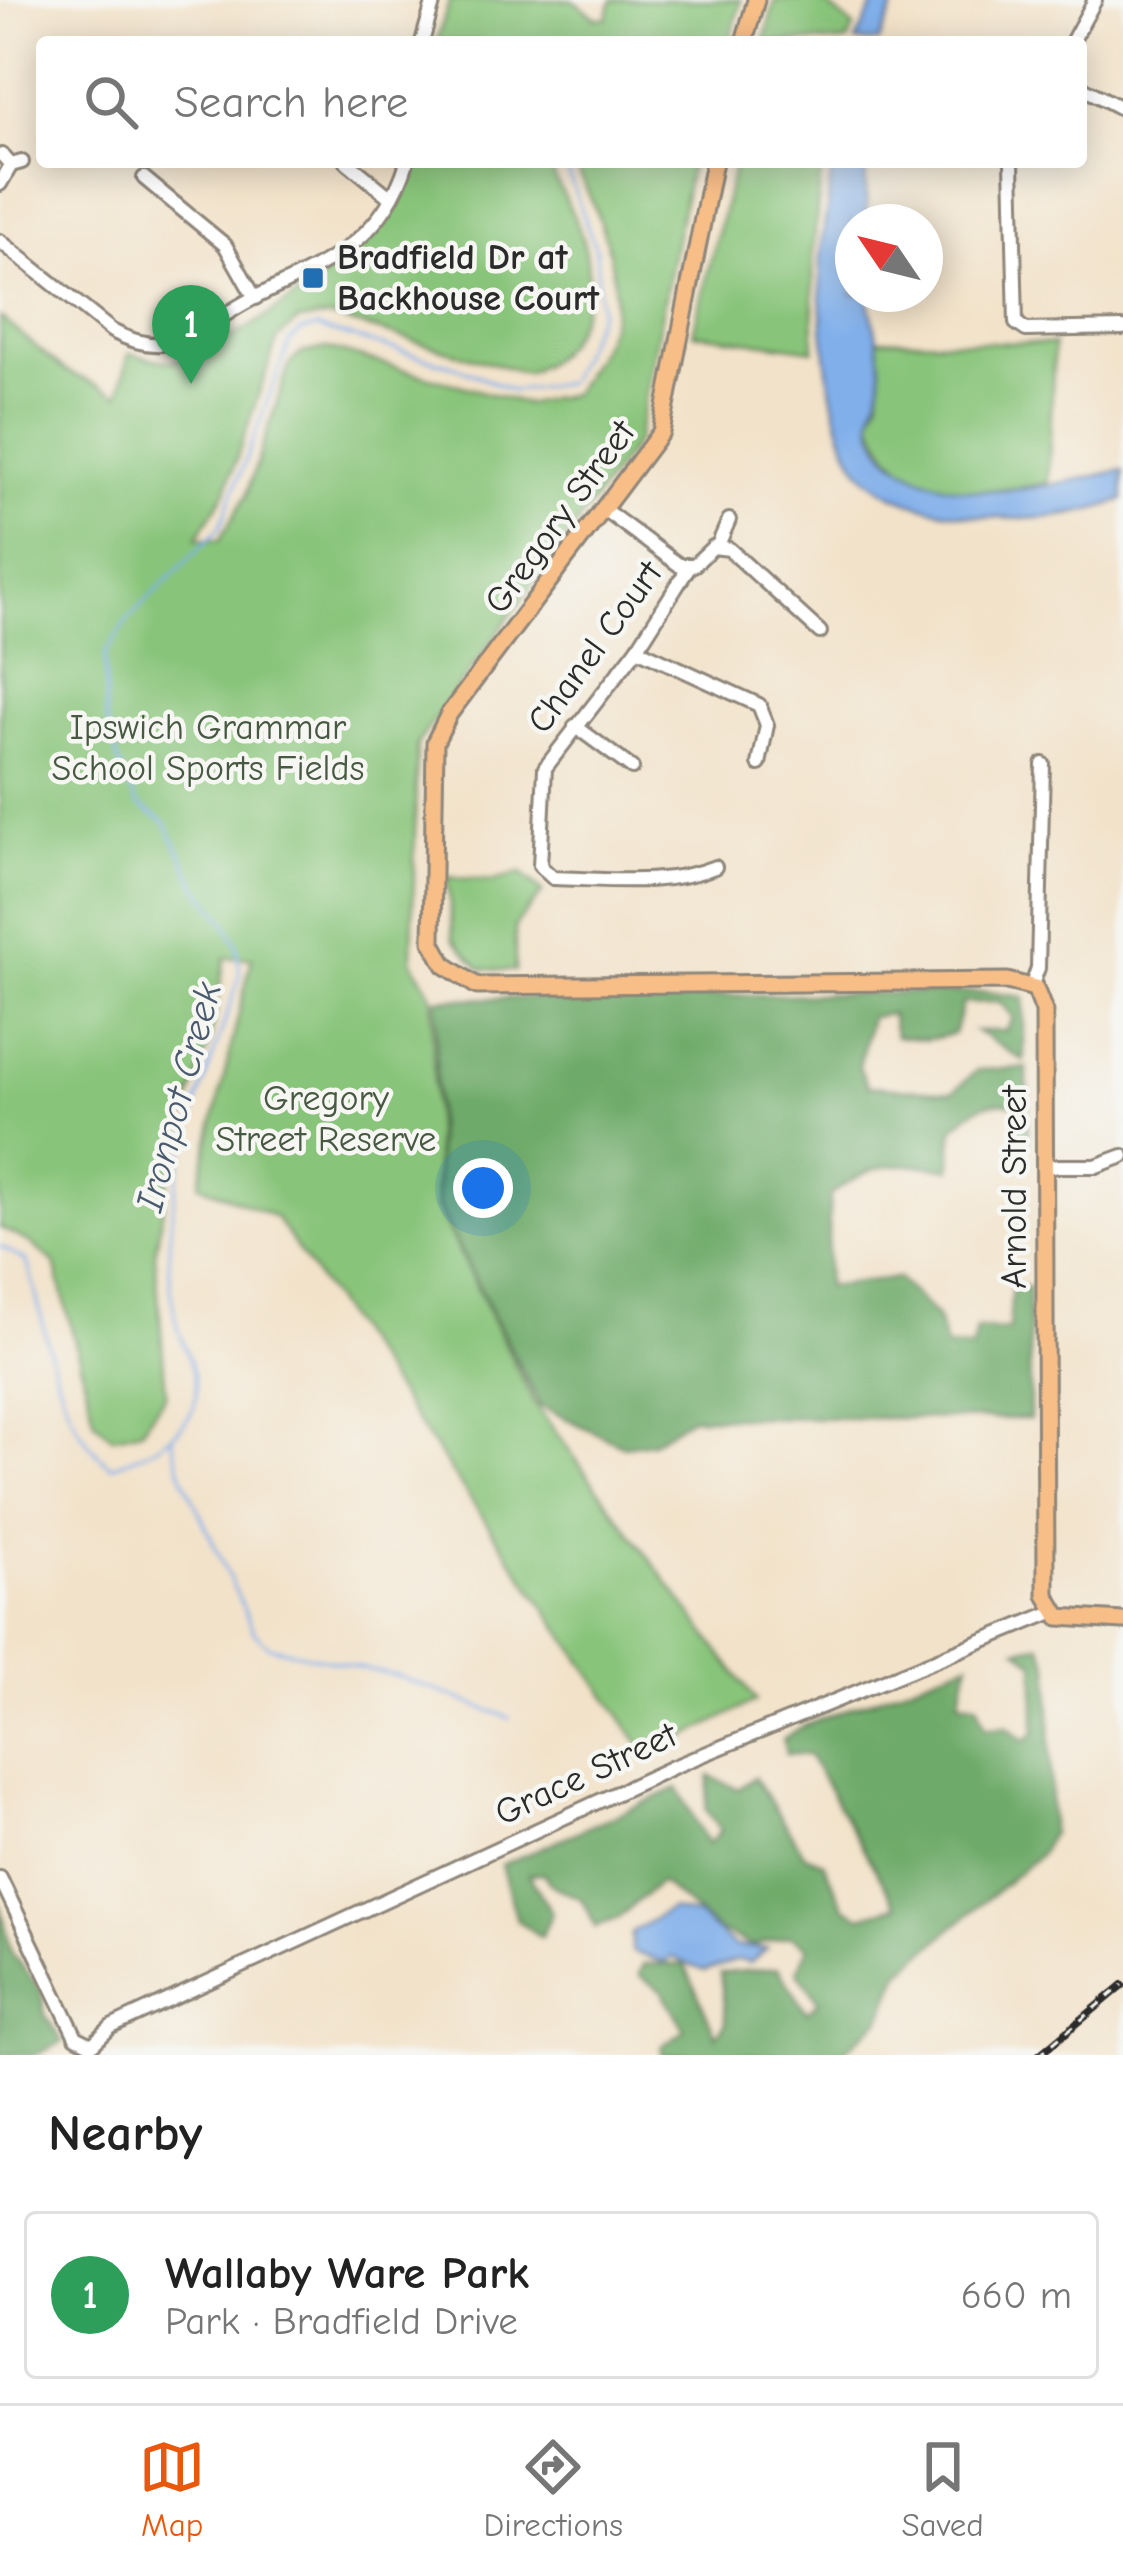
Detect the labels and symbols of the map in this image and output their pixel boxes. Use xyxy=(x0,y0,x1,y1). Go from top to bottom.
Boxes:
north arrow xyxy=(835,204,943,312)
place label: Bradfield Dr at Backhouse Court xyxy=(337,237,600,319)
marker: Bradfield Dr at Backhouse Court xyxy=(300,265,326,291)
pin: 1 xyxy=(152,285,230,384)
street label: Gregory Street xyxy=(476,411,645,621)
street label: Chanel Court xyxy=(519,552,672,741)
park label: Ipswich Grammar School Sports Fields xyxy=(51,707,365,789)
water label: Ironpot Creek xyxy=(127,977,231,1217)
park label: Gregory Street Reserve xyxy=(216,1078,436,1160)
street label: Arnold Street xyxy=(994,1084,1035,1289)
your location xyxy=(453,1158,513,1218)
street label: Grace Street xyxy=(489,1713,685,1834)

